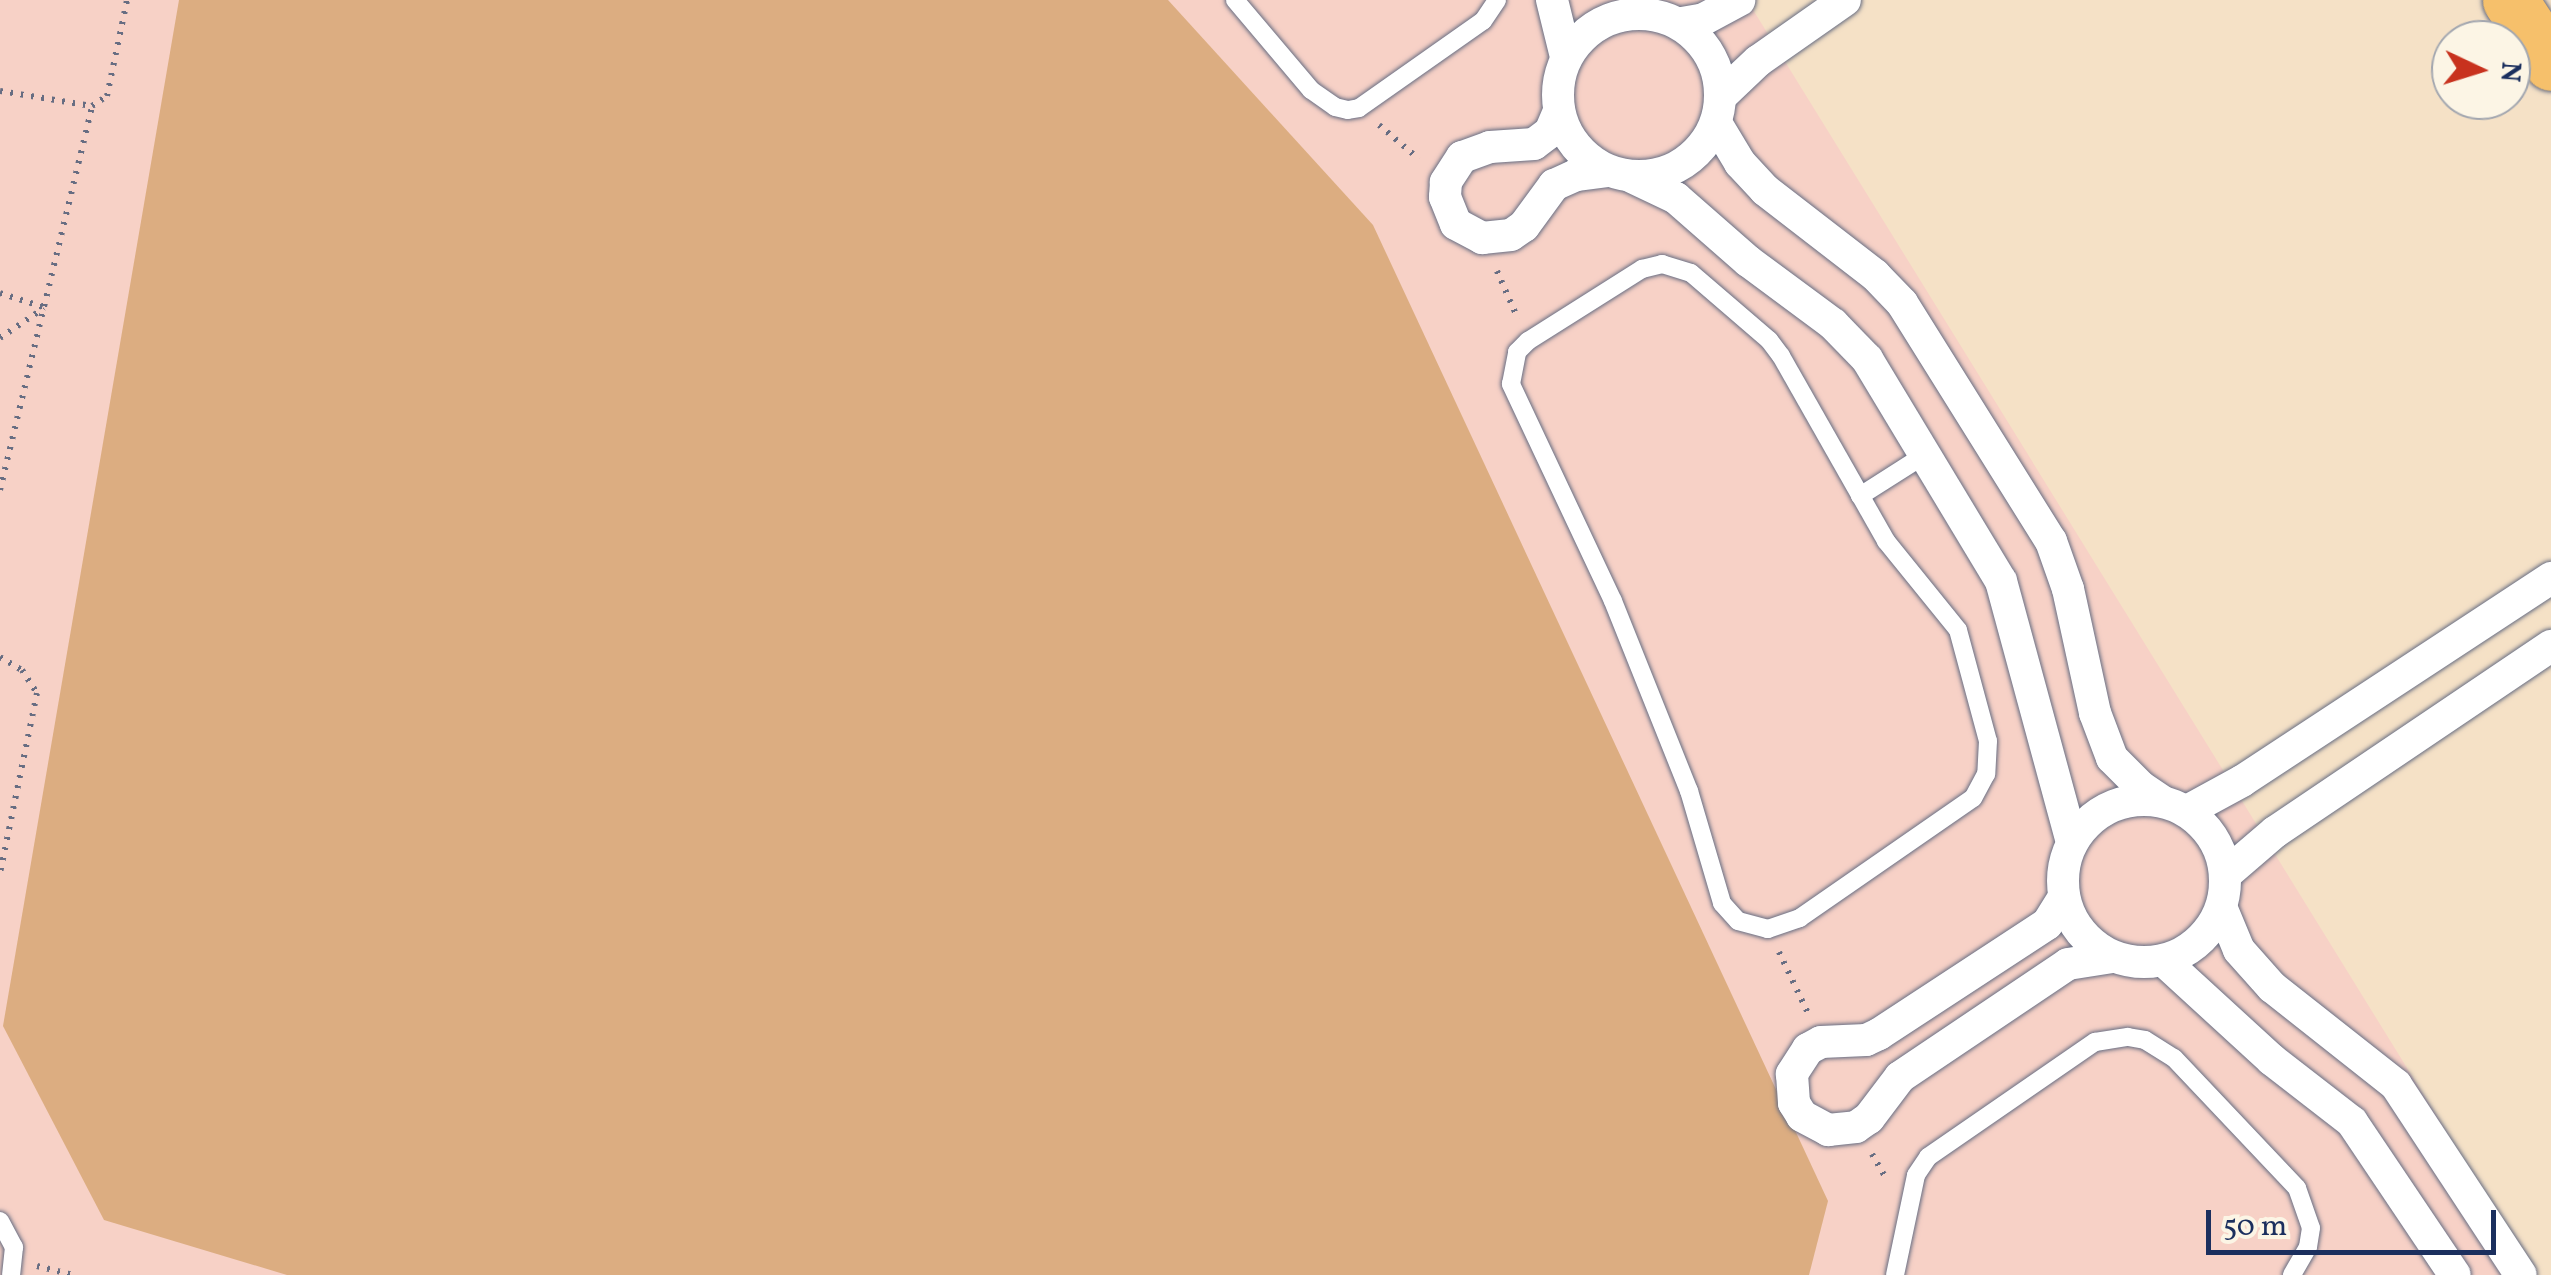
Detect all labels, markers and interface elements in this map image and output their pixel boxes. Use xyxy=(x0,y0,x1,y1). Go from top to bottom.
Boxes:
north arrow xyxy=(2431,20,2531,120)
text: N xyxy=(2489,60,2530,83)
scale bar xyxy=(2211,1190,2501,1252)
text: 50 m xyxy=(2223,1206,2287,1248)

